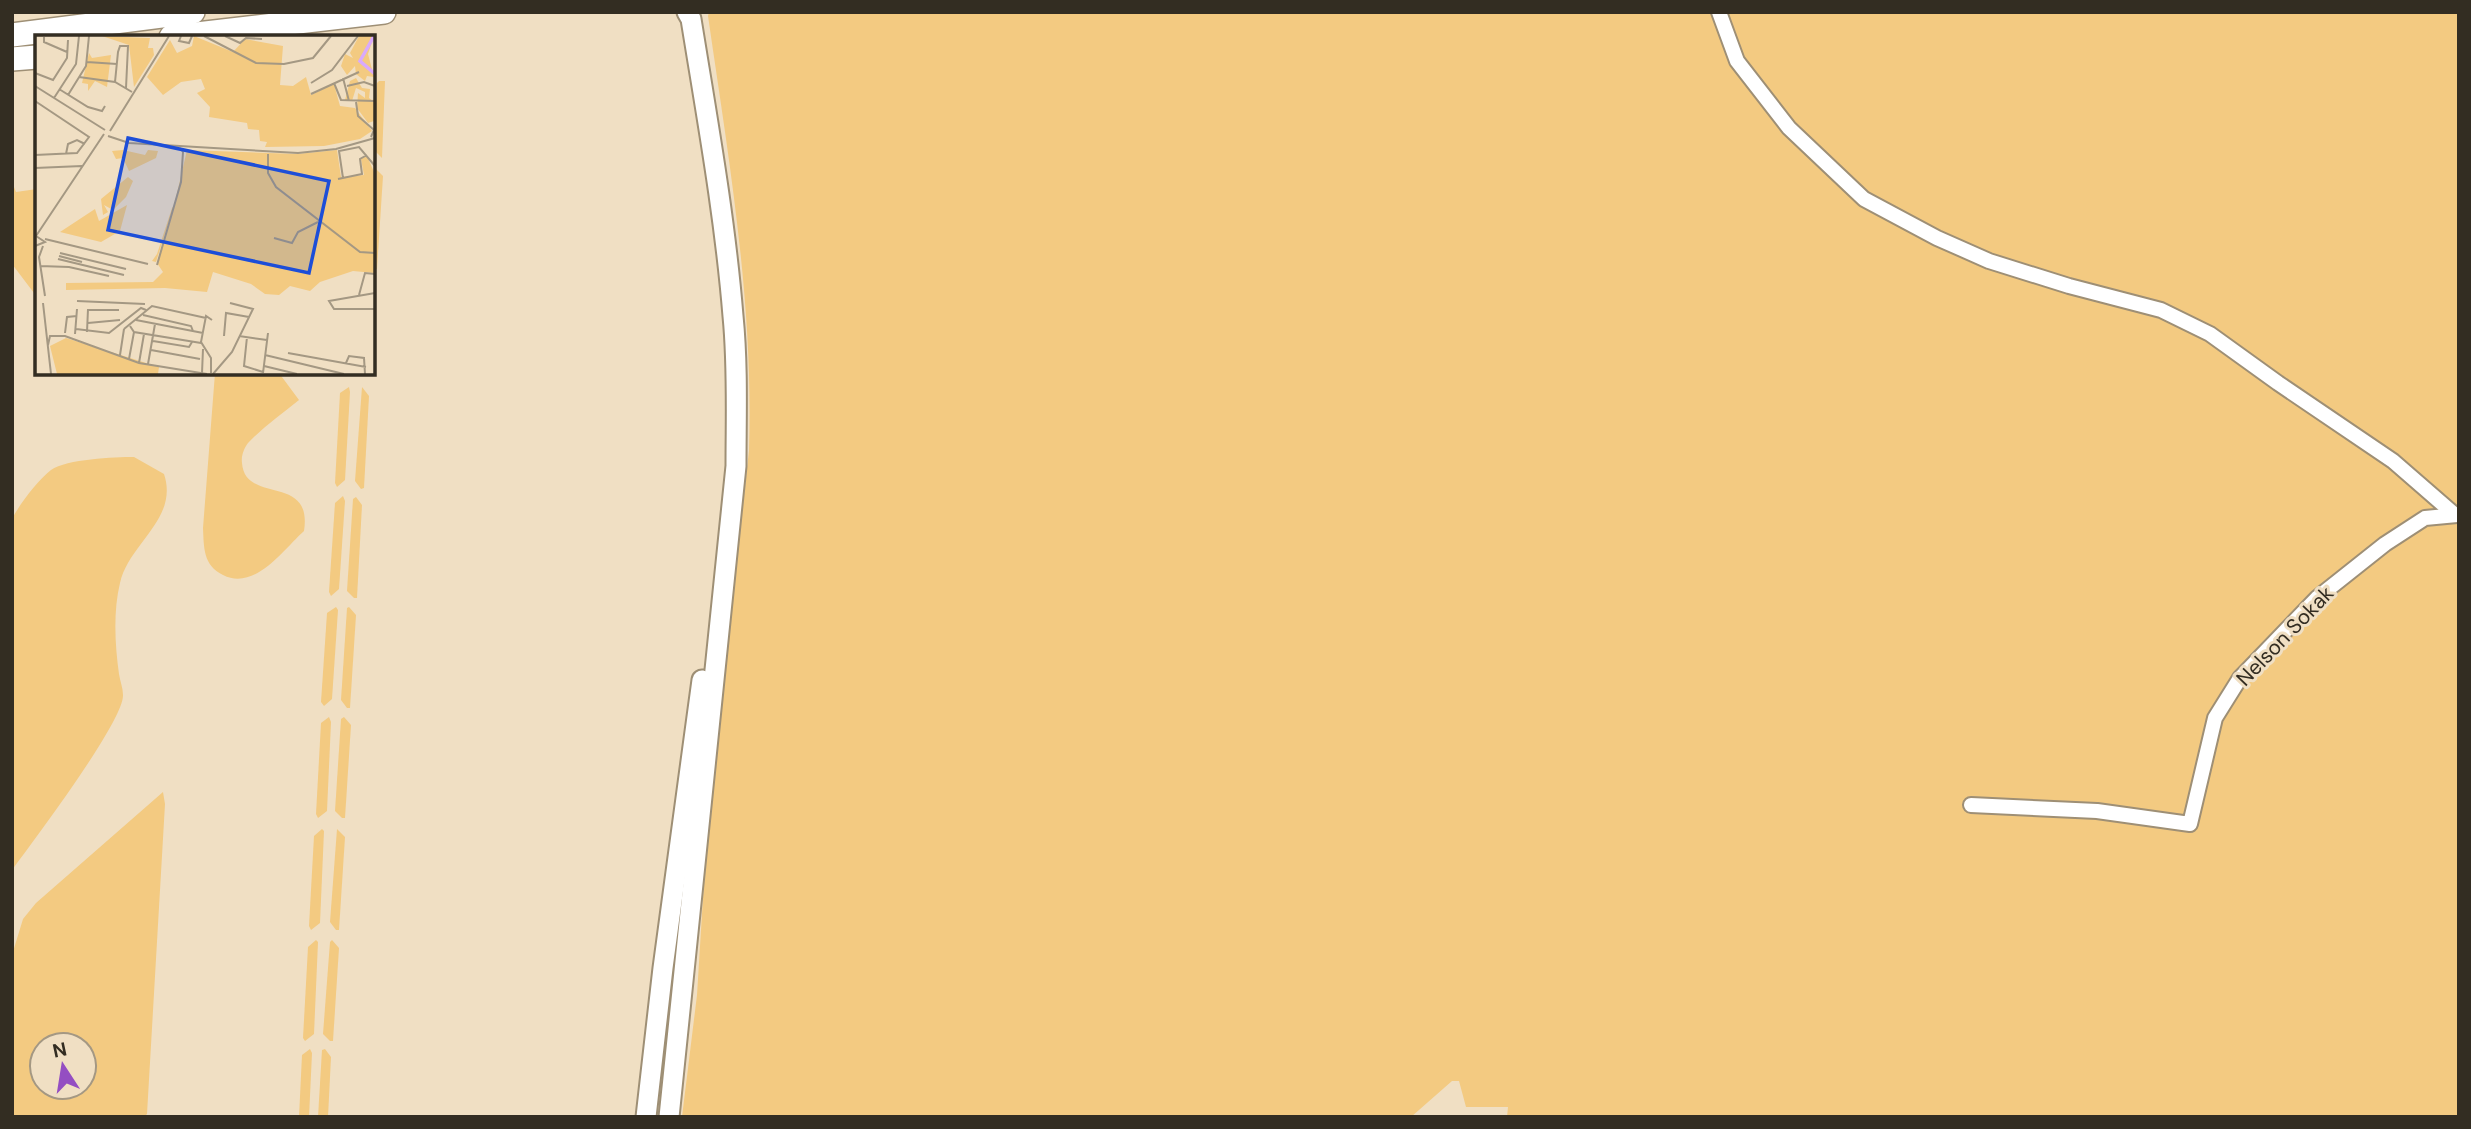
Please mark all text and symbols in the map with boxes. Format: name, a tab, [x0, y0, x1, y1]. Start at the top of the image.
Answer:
inset map	[35, 35, 374, 374]
street label: Nelson Sokak	[2230, 580, 2340, 692]
north arrow	[28, 1031, 98, 1101]
text: N	[50, 1036, 69, 1064]

